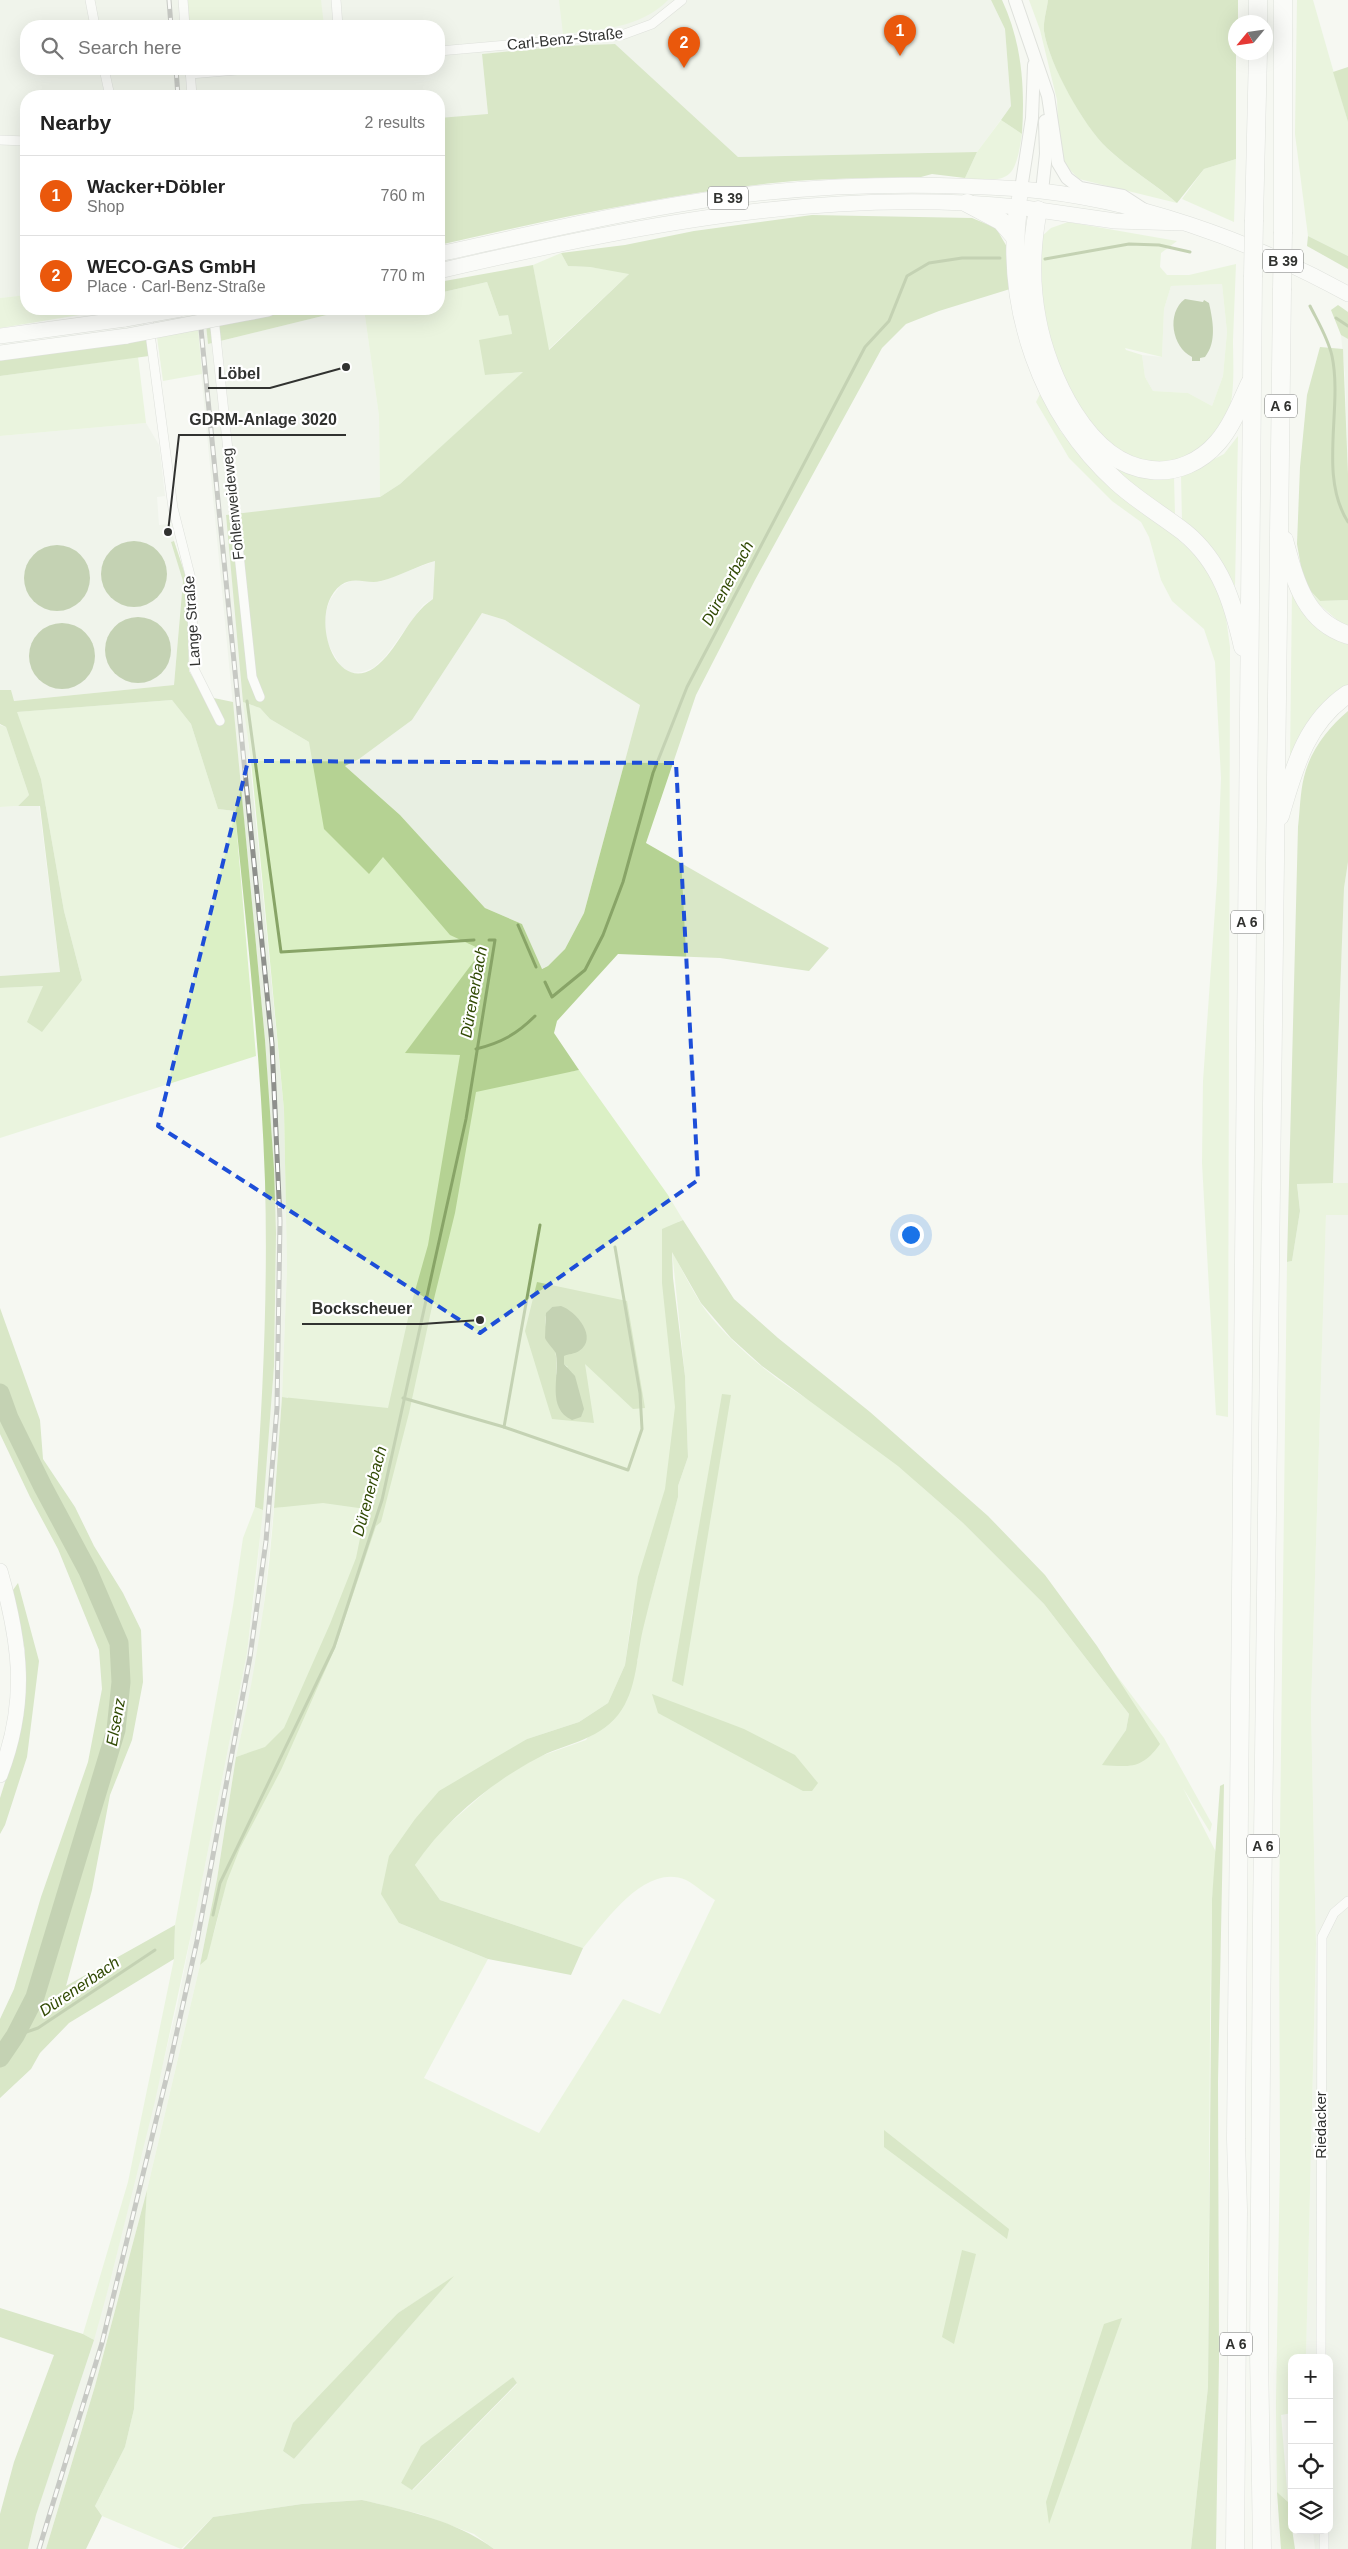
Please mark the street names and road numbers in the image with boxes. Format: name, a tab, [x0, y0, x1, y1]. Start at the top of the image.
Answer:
street label: Carl-Benz-Straße	[506, 24, 624, 53]
road number: B 39	[708, 187, 748, 210]
road number: B 39	[1263, 250, 1303, 272]
road number: A 6	[1265, 394, 1297, 418]
street label: Fohlenweideweg	[218, 447, 247, 561]
street label: Lange Straße	[180, 575, 203, 667]
road number: A 6	[1231, 910, 1263, 934]
road number: A 6	[1247, 1834, 1279, 1858]
street label: Riedacker	[1312, 2091, 1329, 2159]
road number: A 6	[1220, 2332, 1252, 2356]

